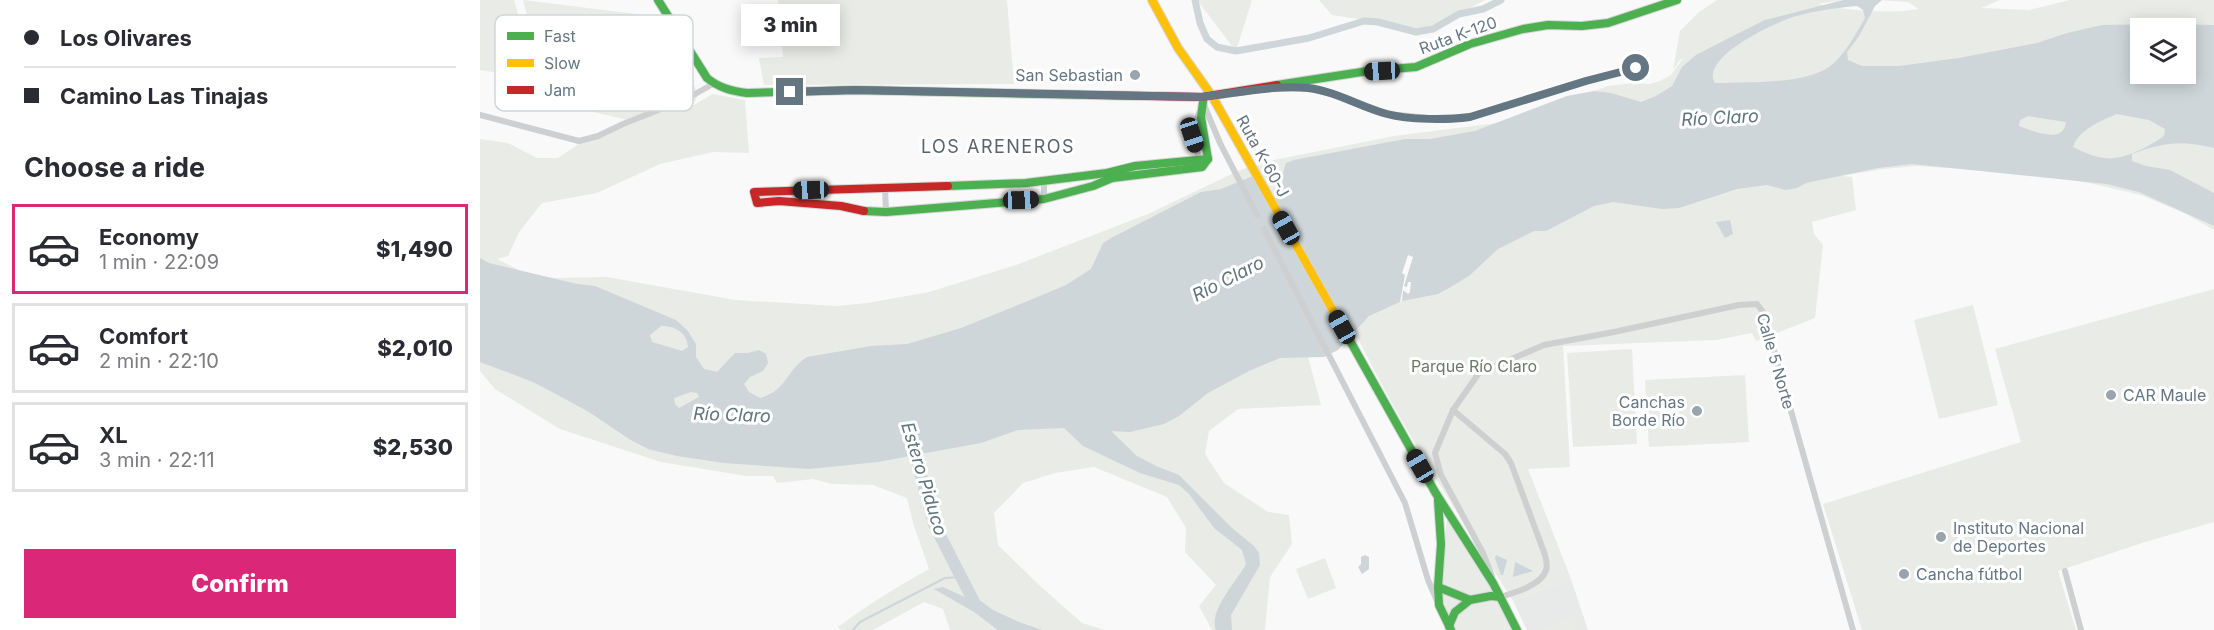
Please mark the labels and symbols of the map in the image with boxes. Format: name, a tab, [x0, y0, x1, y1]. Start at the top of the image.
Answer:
callout: 3 min	[740, 5, 840, 47]
street label: Ruta K-120	[1416, 12, 1500, 58]
legend	[495, 15, 693, 111]
text: Fast	[544, 26, 576, 46]
text: Slow	[544, 53, 581, 73]
route start	[1622, 54, 1649, 81]
car	[1364, 61, 1400, 81]
place label: San Sebastian	[1015, 65, 1123, 85]
marker: San Sebastian	[1128, 68, 1142, 82]
route end	[776, 78, 803, 105]
text: Jam	[544, 80, 576, 100]
water label: Río Claro	[1681, 105, 1759, 130]
street label: Ruta K-60-J	[1232, 111, 1294, 201]
car	[1178, 115, 1206, 155]
district label: LOS ARENEROS	[921, 136, 1075, 157]
car	[793, 180, 829, 200]
car	[1003, 190, 1039, 210]
car	[1269, 208, 1303, 248]
water label: Río Claro	[1188, 252, 1267, 306]
car	[1325, 307, 1359, 347]
street label: Calle 5 Norte	[1753, 311, 1799, 411]
park label: Parque Río Claro	[1411, 356, 1537, 376]
place label: CAR Maule	[2123, 385, 2206, 405]
marker: CAR Maule	[2104, 388, 2118, 402]
place label: Canchas Borde Río	[1612, 392, 1685, 430]
water label: Río Claro	[693, 403, 771, 426]
marker: Canchas Borde Río	[1690, 404, 1704, 418]
water label: Estero Piduco	[897, 420, 952, 538]
car	[1403, 446, 1437, 486]
place label: Instituto Nacional de Deportes	[1953, 518, 2084, 556]
marker: Instituto Nacional de Deportes	[1934, 530, 1948, 544]
place label: Cancha fútbol	[1916, 564, 2022, 584]
marker: Cancha fútbol	[1897, 567, 1911, 581]

